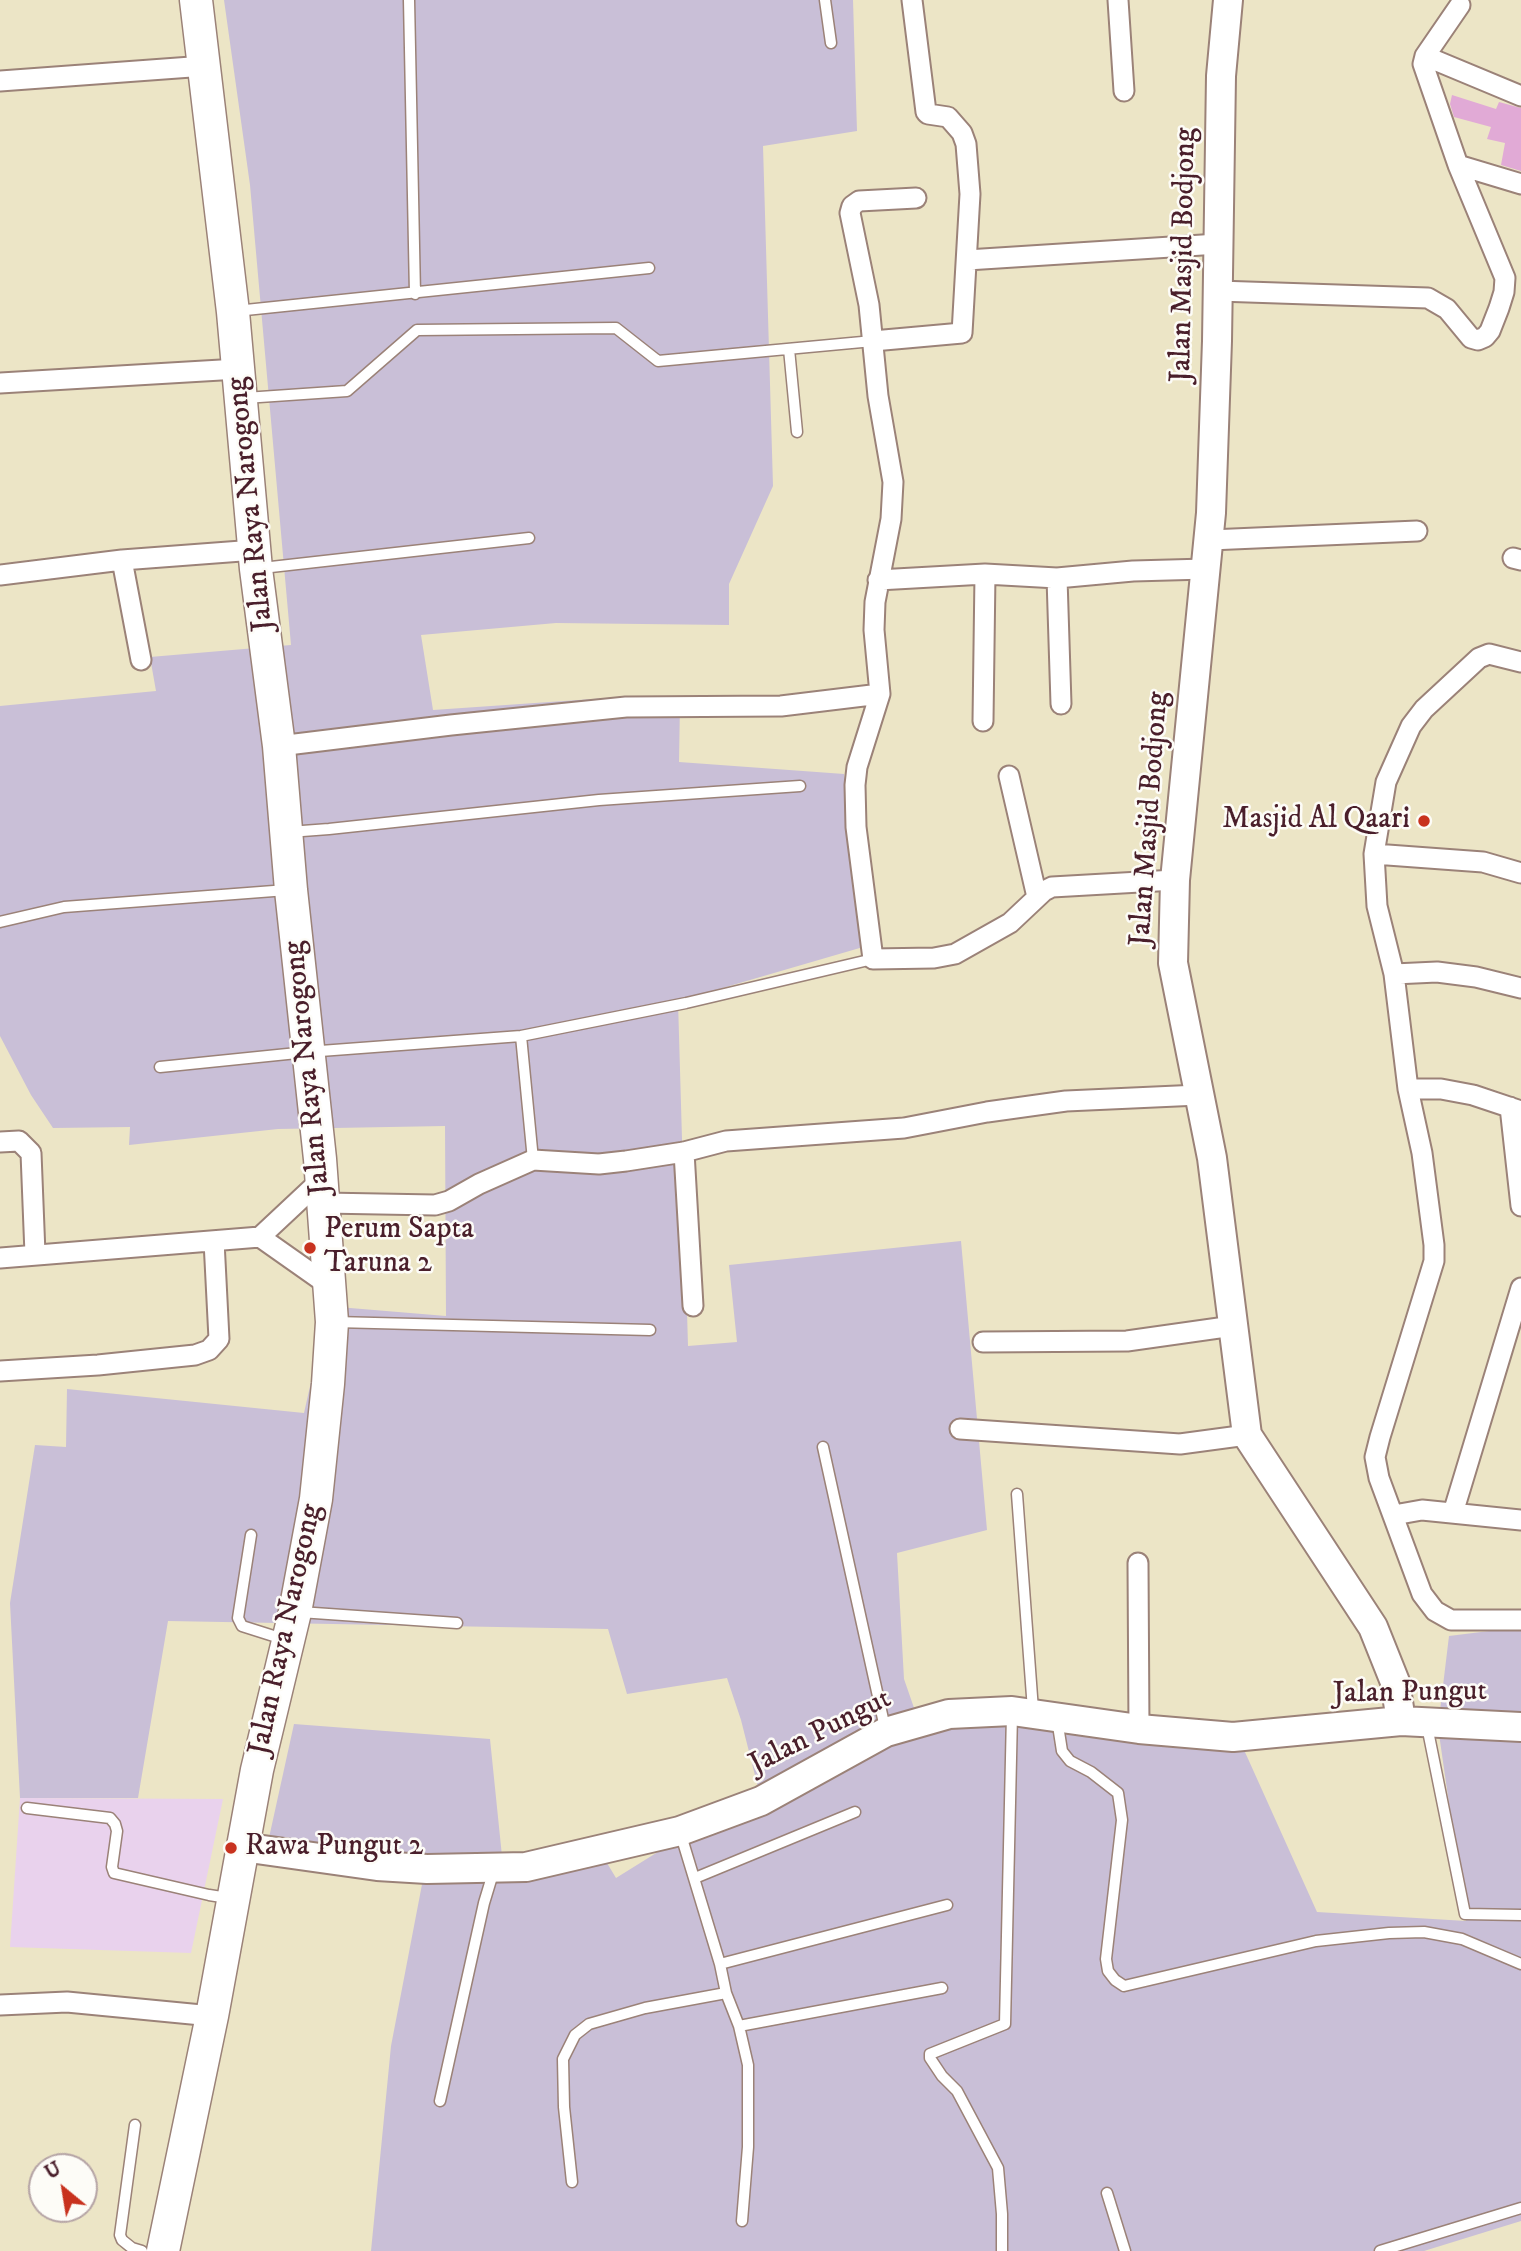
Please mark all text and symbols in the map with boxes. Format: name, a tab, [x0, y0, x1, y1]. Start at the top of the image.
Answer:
street label: Jalan Masjid Bodjong	[1165, 127, 1205, 383]
street label: Jalan Raya Narogong	[221, 375, 283, 633]
street label: Jalan Masjid Bodjong	[1124, 691, 1178, 947]
place label: Masjid Al Qaari	[1222, 803, 1410, 839]
marker: Masjid Al Qaari	[1416, 813, 1432, 829]
street label: Jalan Raya Narogong	[278, 939, 340, 1197]
place label: Perum Sapta Taruna 2	[324, 1213, 474, 1284]
marker: Perum Sapta Taruna 2	[302, 1240, 318, 1256]
street label: Jalan Raya Narogong	[243, 1501, 331, 1759]
street label: Jalan Pungut	[1333, 1675, 1487, 1713]
street label: Jalan Pungut	[744, 1682, 898, 1784]
place label: Rawa Pungut 2	[245, 1830, 423, 1866]
marker: Rawa Pungut 2	[223, 1840, 239, 1856]
north arrow	[28, 2153, 98, 2223]
text: U	[41, 2157, 65, 2185]

